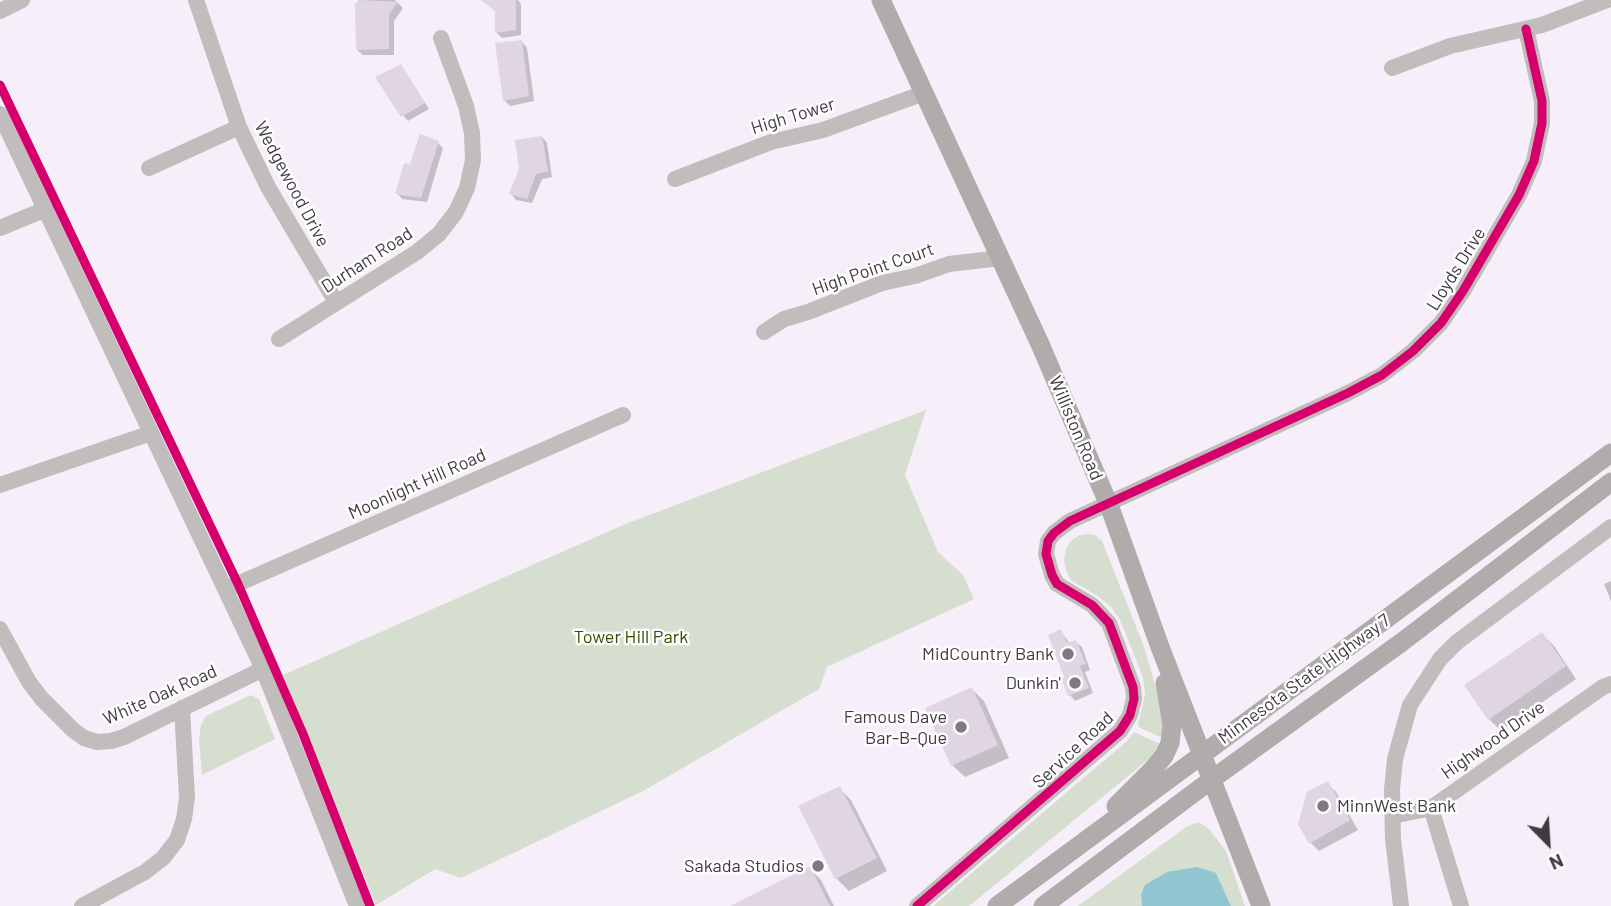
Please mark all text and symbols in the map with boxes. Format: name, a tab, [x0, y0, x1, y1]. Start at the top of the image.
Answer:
street label: High Tower	[748, 93, 838, 139]
street label: Wedgewood Drive	[250, 117, 334, 251]
street label: Durham Road	[317, 223, 417, 297]
street label: Lloyds Drive	[1422, 223, 1490, 315]
street label: High Point Court	[809, 238, 937, 300]
street label: Williston Road	[1044, 373, 1108, 483]
street label: Moonlight Hill Road	[345, 444, 489, 524]
street label: Minnesota State Highway 7	[1214, 609, 1394, 749]
park label: Tower Hill Park	[574, 626, 688, 648]
place label: MidCountry Bank	[922, 643, 1054, 665]
marker: MidCountry Bank	[1060, 646, 1076, 662]
street label: White Oak Road	[100, 660, 220, 730]
place label: Dunkin'	[1006, 672, 1061, 694]
marker: Dunkin'	[1067, 675, 1083, 691]
street label: Highwood Drive	[1437, 696, 1549, 784]
place label: Famous Dave Bar-B-Que	[844, 706, 947, 748]
street label: Service Road	[1028, 707, 1118, 793]
marker: Famous Dave Bar-B-Que	[953, 719, 969, 735]
place label: MinnWest Bank	[1337, 795, 1456, 817]
marker: MinnWest Bank	[1315, 798, 1331, 814]
north arrow	[1513, 808, 1583, 878]
text: N	[1546, 850, 1567, 876]
place label: Sakada Studios	[684, 855, 804, 877]
marker: Sakada Studios	[810, 858, 826, 874]

